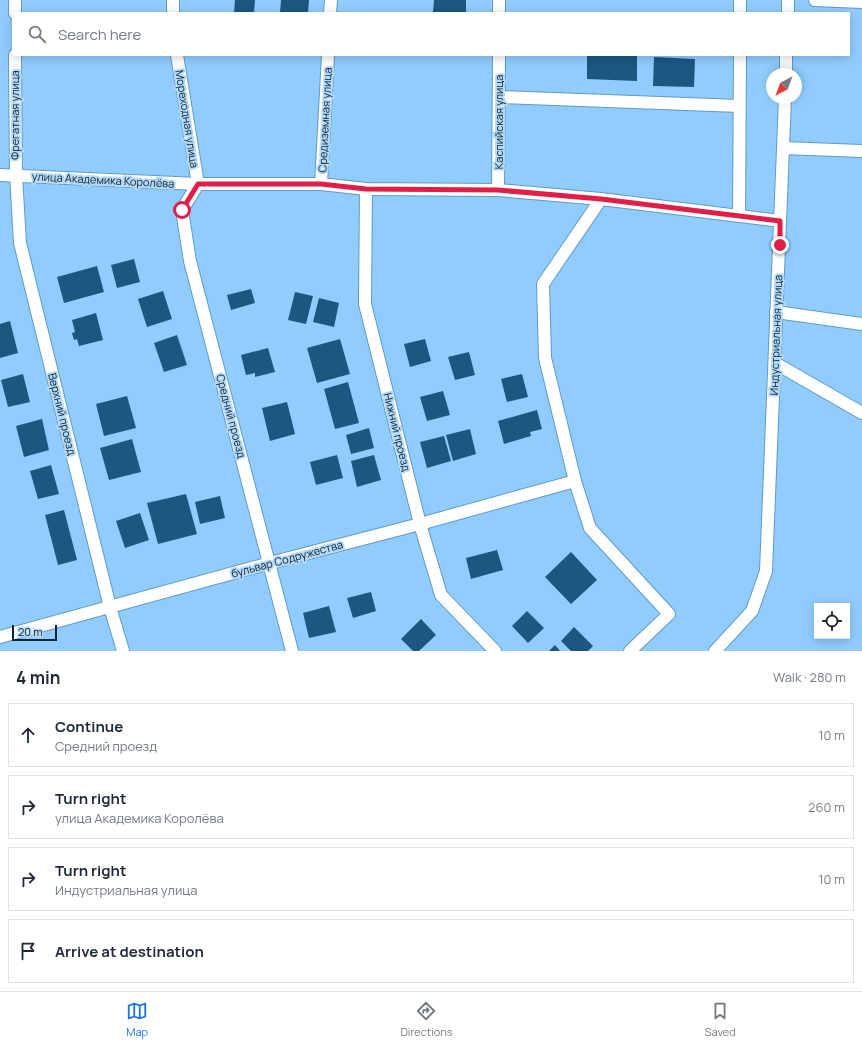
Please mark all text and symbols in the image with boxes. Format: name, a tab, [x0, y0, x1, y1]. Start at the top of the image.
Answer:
search box	[12, 12, 850, 56]
icon: search	[26, 23, 48, 45]
text: Search here	[58, 24, 141, 45]
street label: Средиземная улица	[314, 67, 335, 173]
north arrow	[766, 68, 802, 104]
street label: Мореходная улица	[172, 69, 203, 169]
street label: Фрегатная улица	[7, 70, 22, 160]
street label: Каспийская улица	[491, 75, 506, 169]
street label: улица Академика Королёва	[31, 168, 175, 191]
route start	[173, 201, 191, 219]
route end	[771, 236, 789, 254]
street label: Индустриальная улица	[766, 274, 785, 396]
street label: Верхний проезд	[45, 371, 80, 457]
street label: Средний проезд	[213, 372, 250, 460]
street label: Нижний проезд	[380, 391, 415, 473]
street label: бульвар Содружества	[229, 536, 344, 581]
map controls	[814, 603, 850, 639]
button: locate	[814, 603, 850, 639]
scale bar	[12, 623, 57, 642]
text: 20 m	[18, 624, 43, 639]
text: 4 min	[16, 666, 60, 689]
text: Walk · 280 m	[773, 668, 846, 686]
text: Continue	[55, 716, 123, 737]
icon: ahead	[17, 724, 39, 746]
text: 10 m	[818, 726, 845, 744]
text: Средний проезд	[55, 737, 157, 755]
text: Turn right	[55, 788, 126, 809]
icon: right	[17, 796, 39, 818]
text: 260 m	[808, 798, 845, 816]
text: улица Академика Королёва	[55, 809, 224, 827]
text: Turn right	[55, 860, 126, 881]
icon: right	[17, 868, 39, 890]
text: 10 m	[818, 870, 845, 888]
text: Индустриальная улица	[55, 881, 198, 899]
icon: arrive	[17, 940, 39, 962]
text: Arrive at destination	[55, 941, 204, 962]
tab: Map	[126, 1000, 148, 1039]
tab: Directions	[400, 1000, 453, 1039]
tab: Saved	[705, 1000, 736, 1039]

